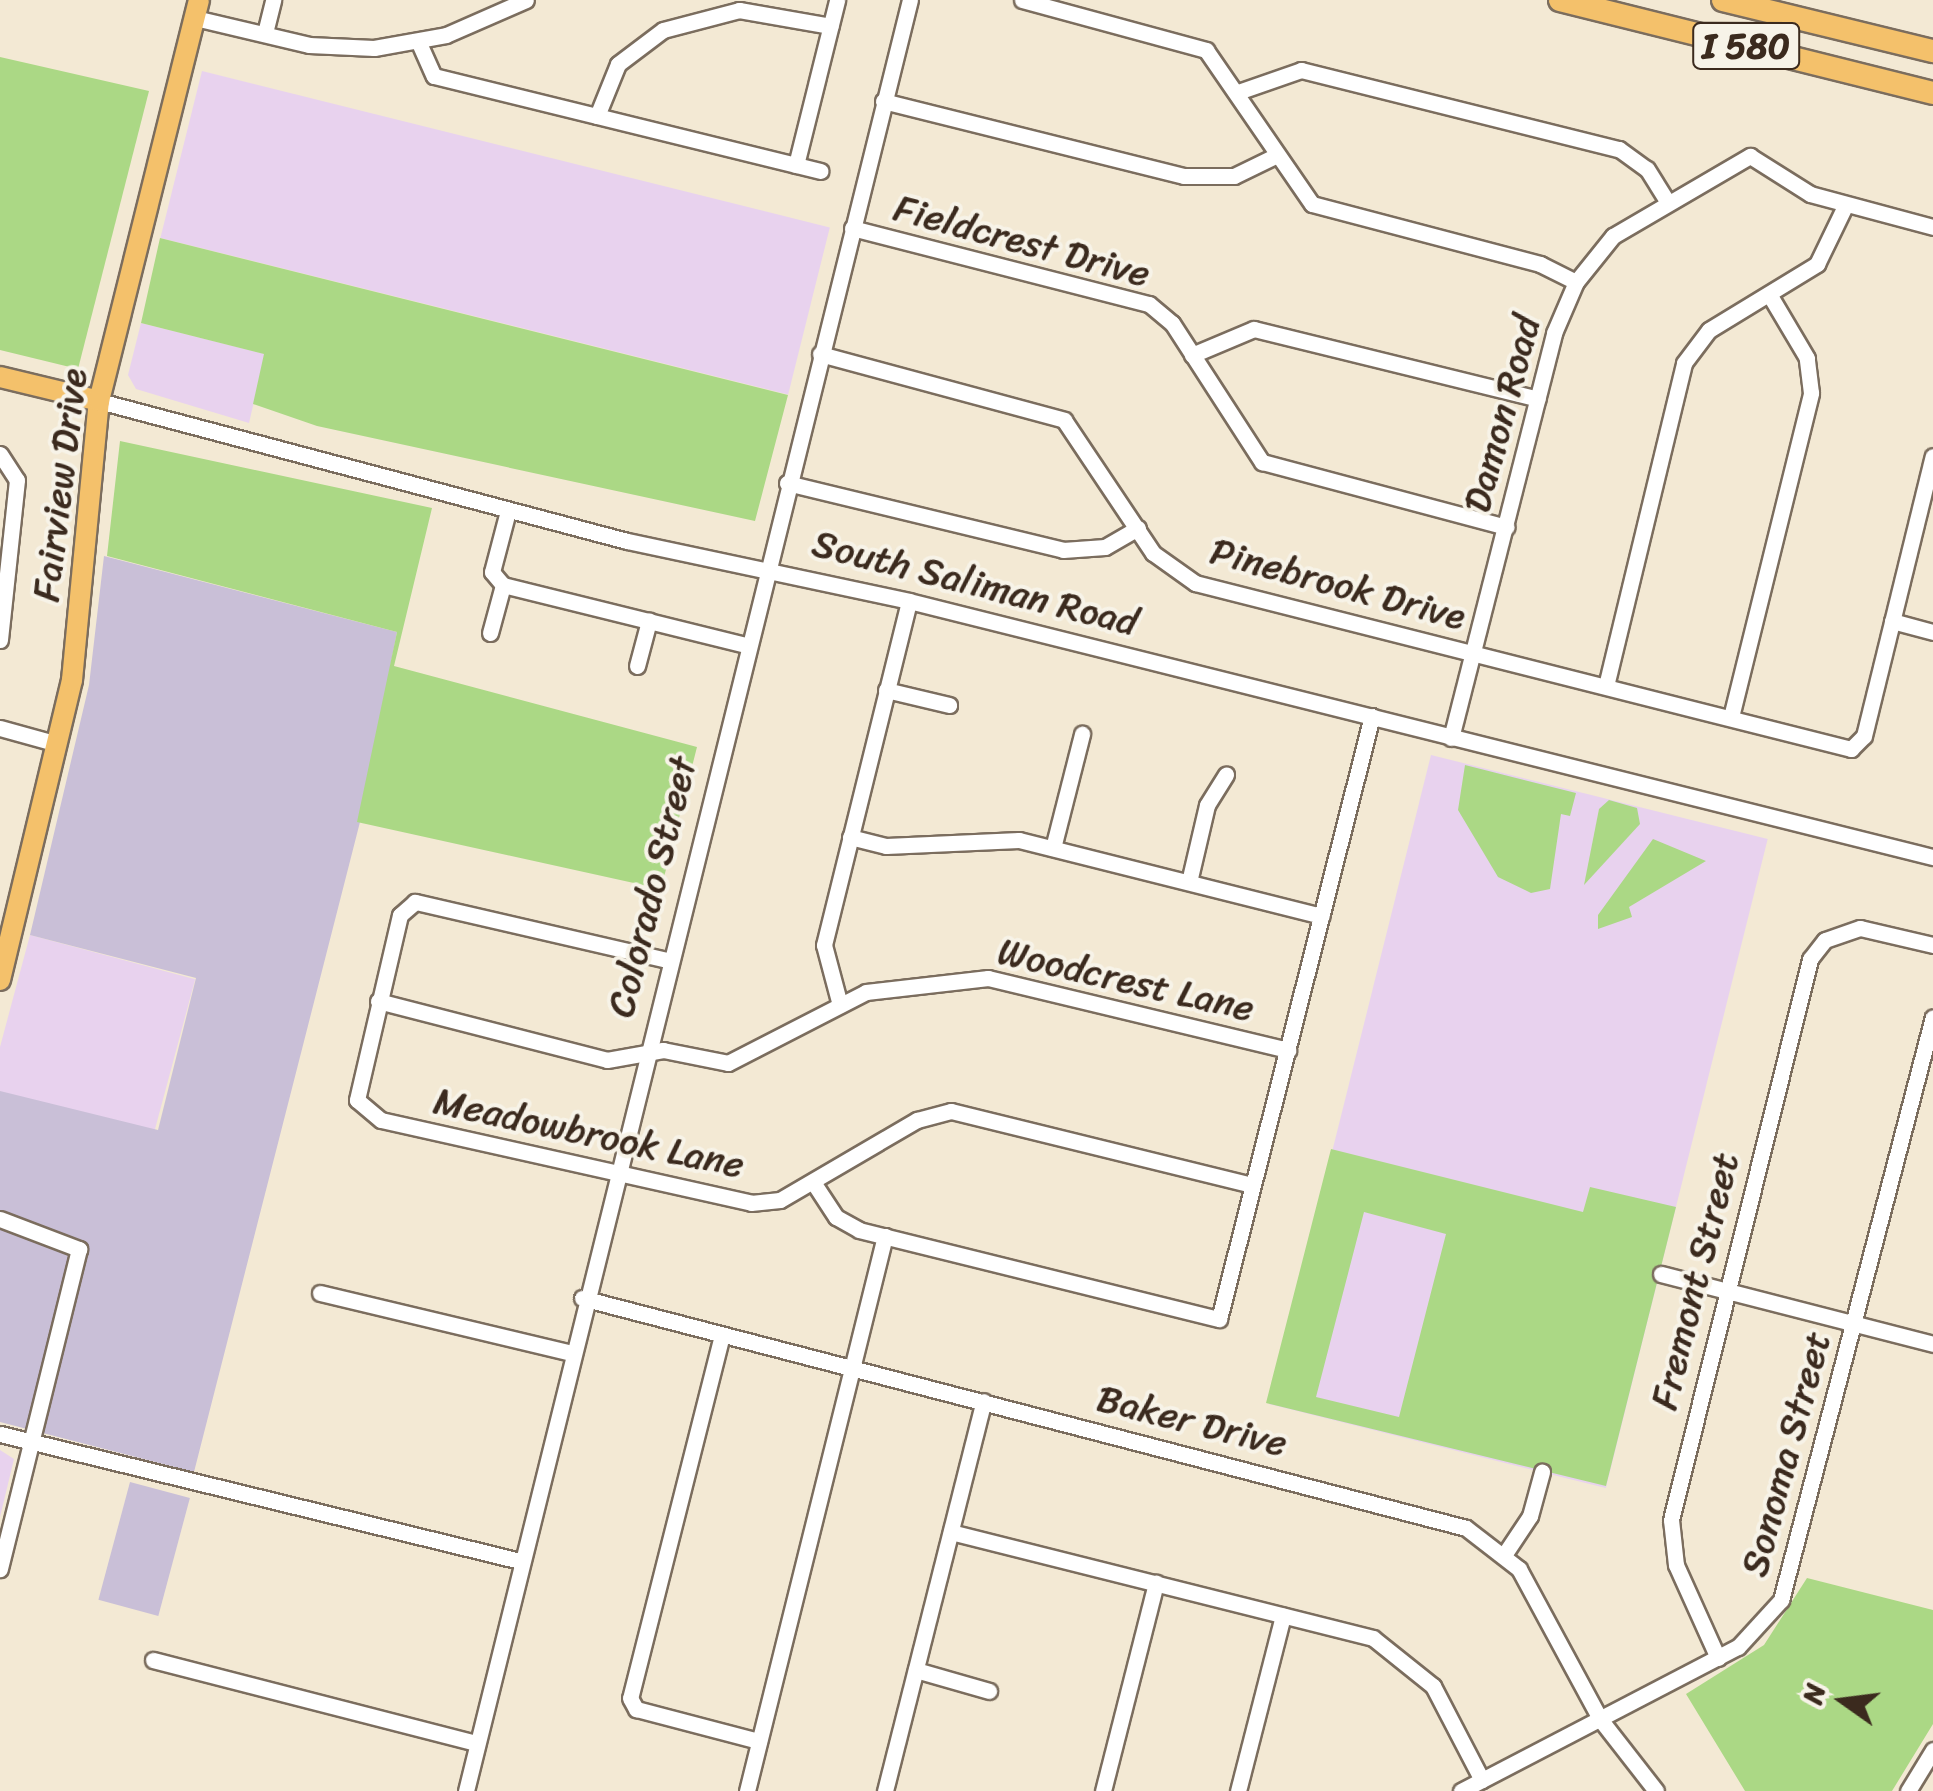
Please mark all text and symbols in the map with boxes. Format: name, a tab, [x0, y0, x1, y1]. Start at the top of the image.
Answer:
road number: I 580	[1691, 16, 1801, 76]
street label: Fieldcrest Drive	[889, 185, 1155, 297]
street label: Damon Road	[1454, 310, 1550, 518]
street label: Fairview Drive	[23, 365, 97, 605]
street label: South Saliman Road	[807, 520, 1143, 646]
street label: Pinebrook Drive	[1205, 528, 1471, 640]
street label: Colorado Street	[598, 752, 706, 1022]
street label: Woodcrest Lane	[994, 928, 1258, 1032]
street label: Meadowbrook Lane	[430, 1078, 748, 1188]
street label: Fremont Street	[1641, 1148, 1749, 1414]
street label: Sonoma Street	[1731, 1327, 1841, 1581]
street label: Baker Drive	[1092, 1375, 1292, 1467]
north arrow	[1793, 1651, 1893, 1751]
text: N	[1787, 1678, 1840, 1709]

